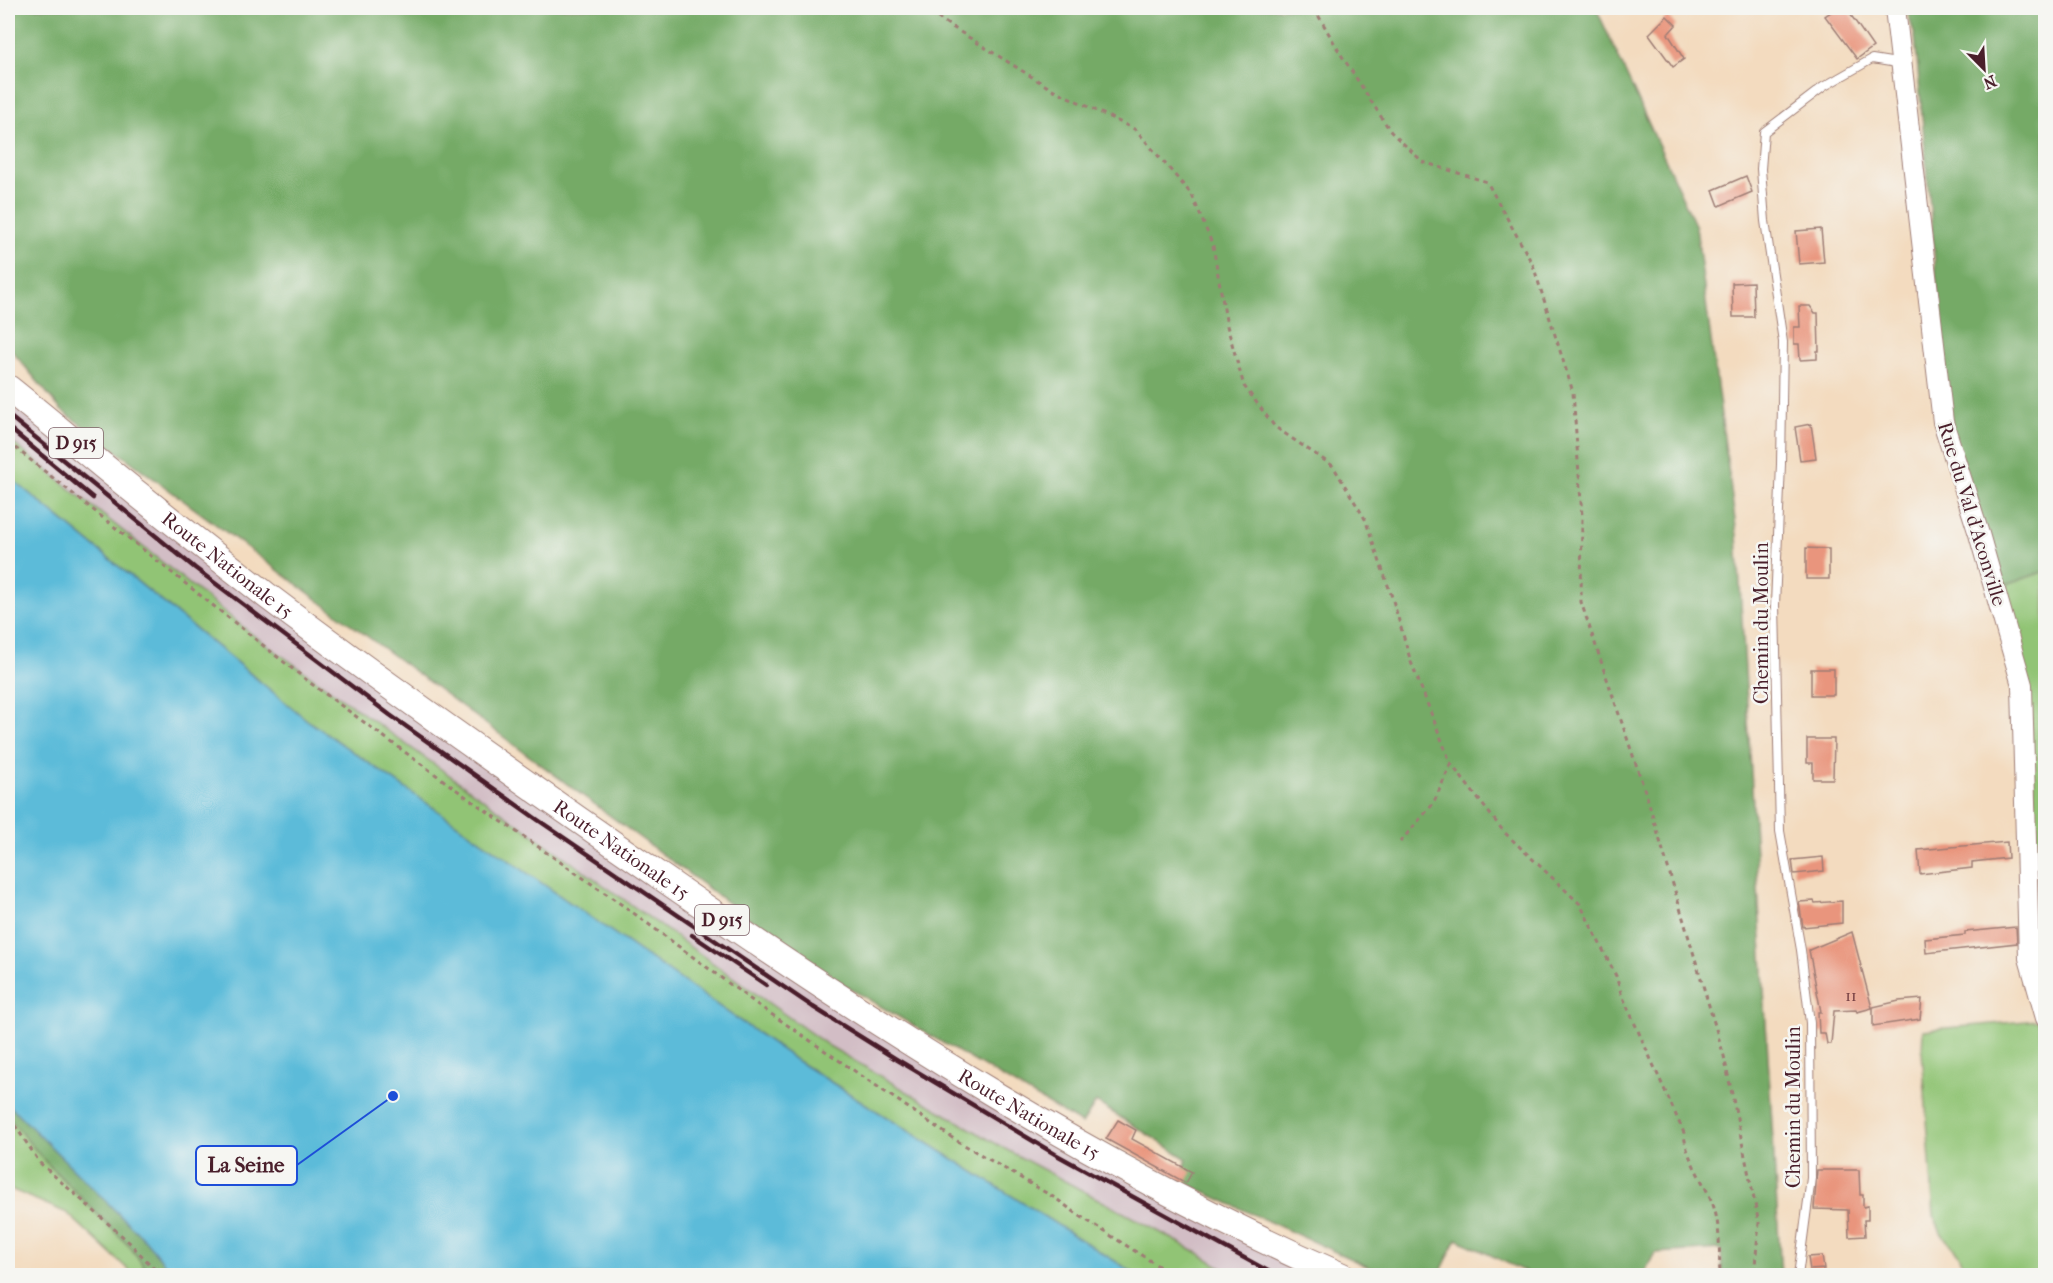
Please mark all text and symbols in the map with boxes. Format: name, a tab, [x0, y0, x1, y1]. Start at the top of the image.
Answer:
north arrow	[1954, 39, 2014, 99]
text: N	[1980, 71, 1999, 94]
street label: Rue du Val d'Aconville	[1933, 419, 2011, 609]
road number: D 915	[49, 428, 103, 458]
street label: Route Nationale 15	[158, 507, 298, 623]
street label: Chemin du Moulin	[1750, 542, 1773, 704]
street label: Route Nationale 15	[549, 795, 694, 904]
road number: D 915	[695, 905, 749, 935]
house number: 11	[1845, 986, 1857, 1005]
street label: Chemin du Moulin	[1782, 1026, 1805, 1188]
street label: Route Nationale 15	[954, 1064, 1104, 1164]
callout: La Seine	[196, 1146, 297, 1185]
text: La Seine	[208, 1153, 285, 1177]

